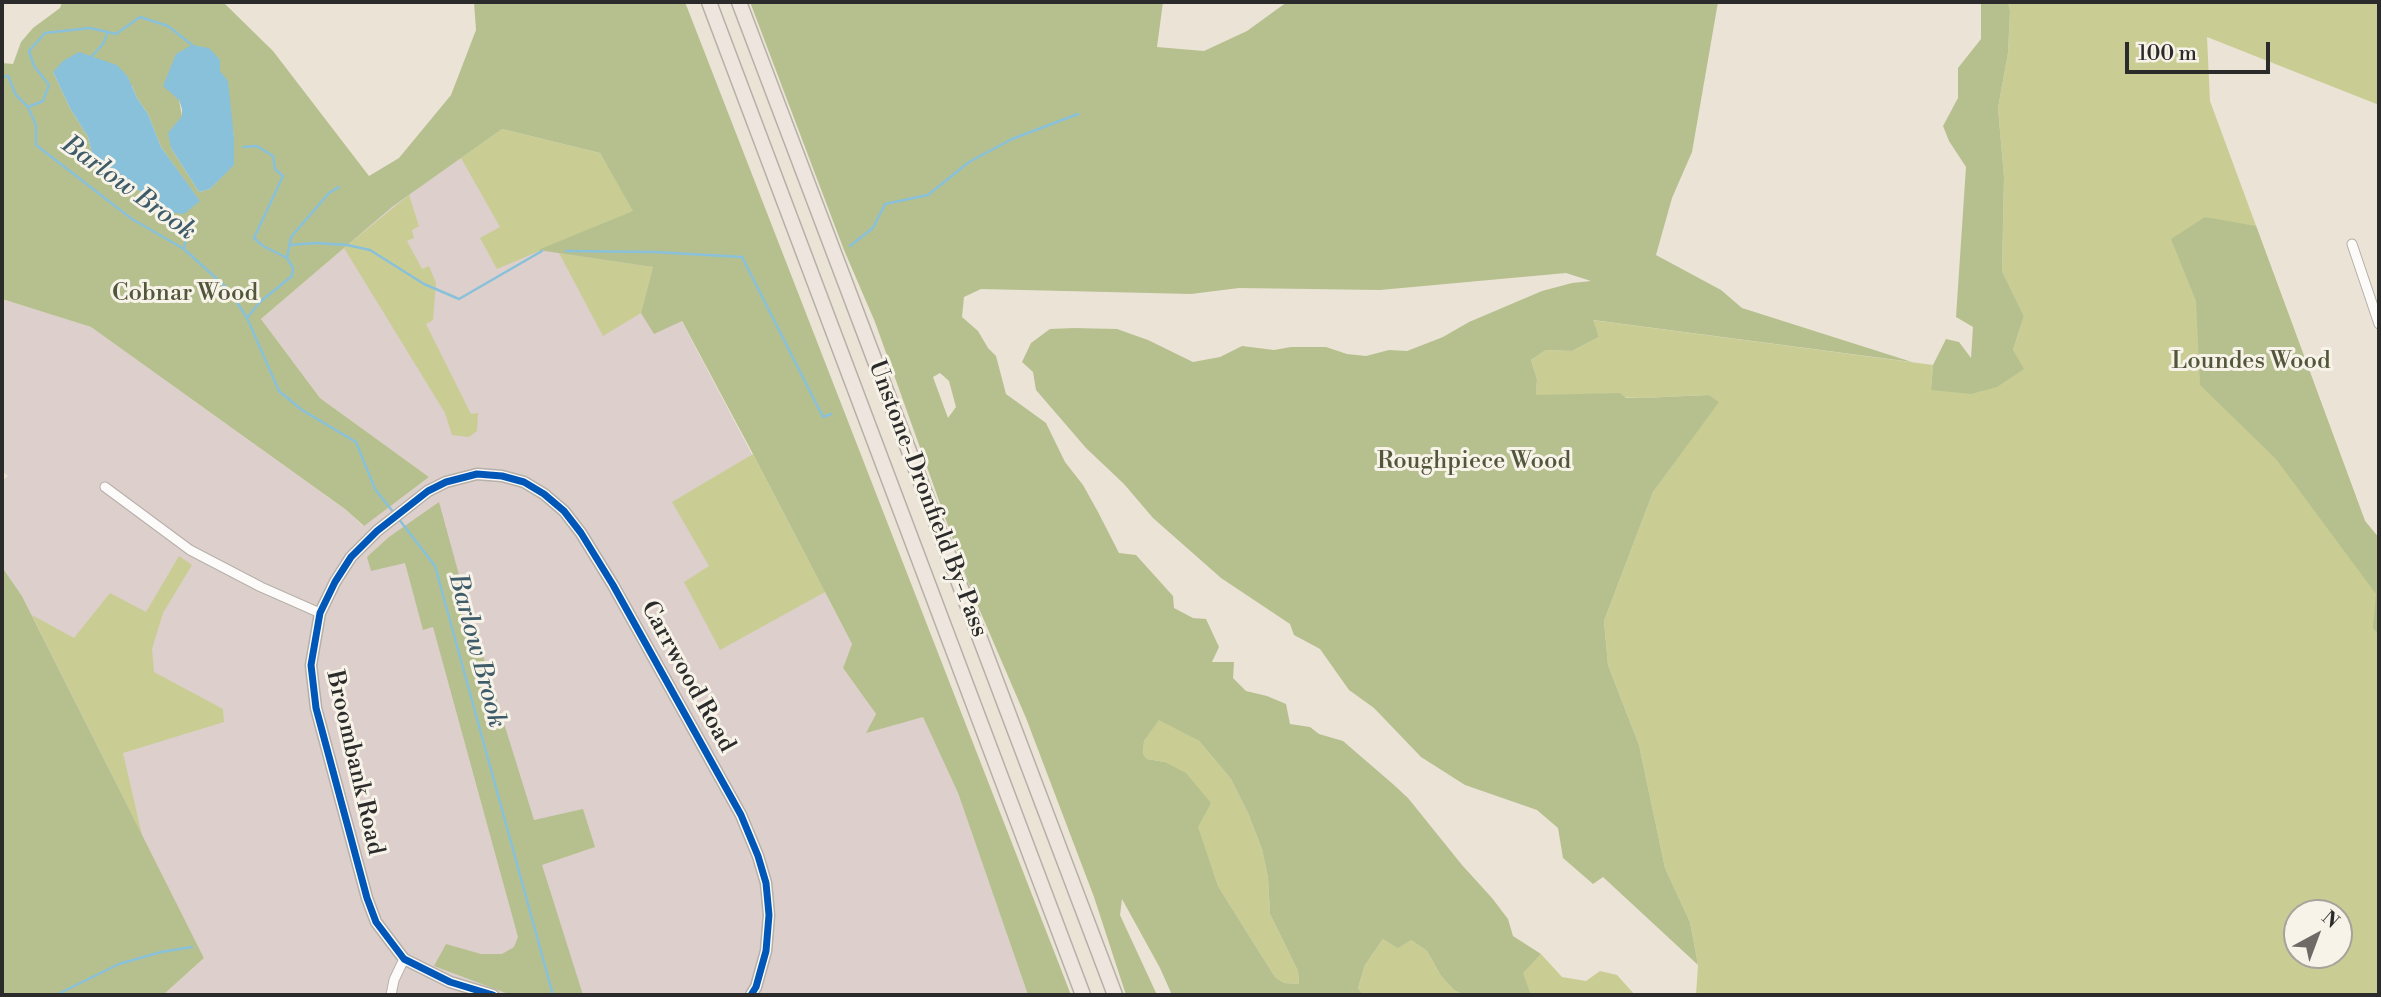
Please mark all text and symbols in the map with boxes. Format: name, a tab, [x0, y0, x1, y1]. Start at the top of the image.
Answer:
scale bar	[2129, 28, 2274, 72]
text: 100 m	[2138, 41, 2197, 67]
water label: Barlow Brook	[55, 130, 201, 248]
park label: Cobnar Wood	[112, 280, 258, 308]
park label: Loundes Wood	[2171, 348, 2331, 376]
street label: Unstone-Dronfield By-Pass	[861, 357, 993, 641]
park label: Roughpiece Wood	[1377, 448, 1571, 476]
water label: Barlow Brook	[440, 570, 512, 732]
street label: Carrwood Road	[634, 596, 740, 758]
street label: Broombank Road	[319, 668, 389, 858]
north arrow	[2283, 899, 2353, 969]
text: N	[2317, 906, 2344, 934]

